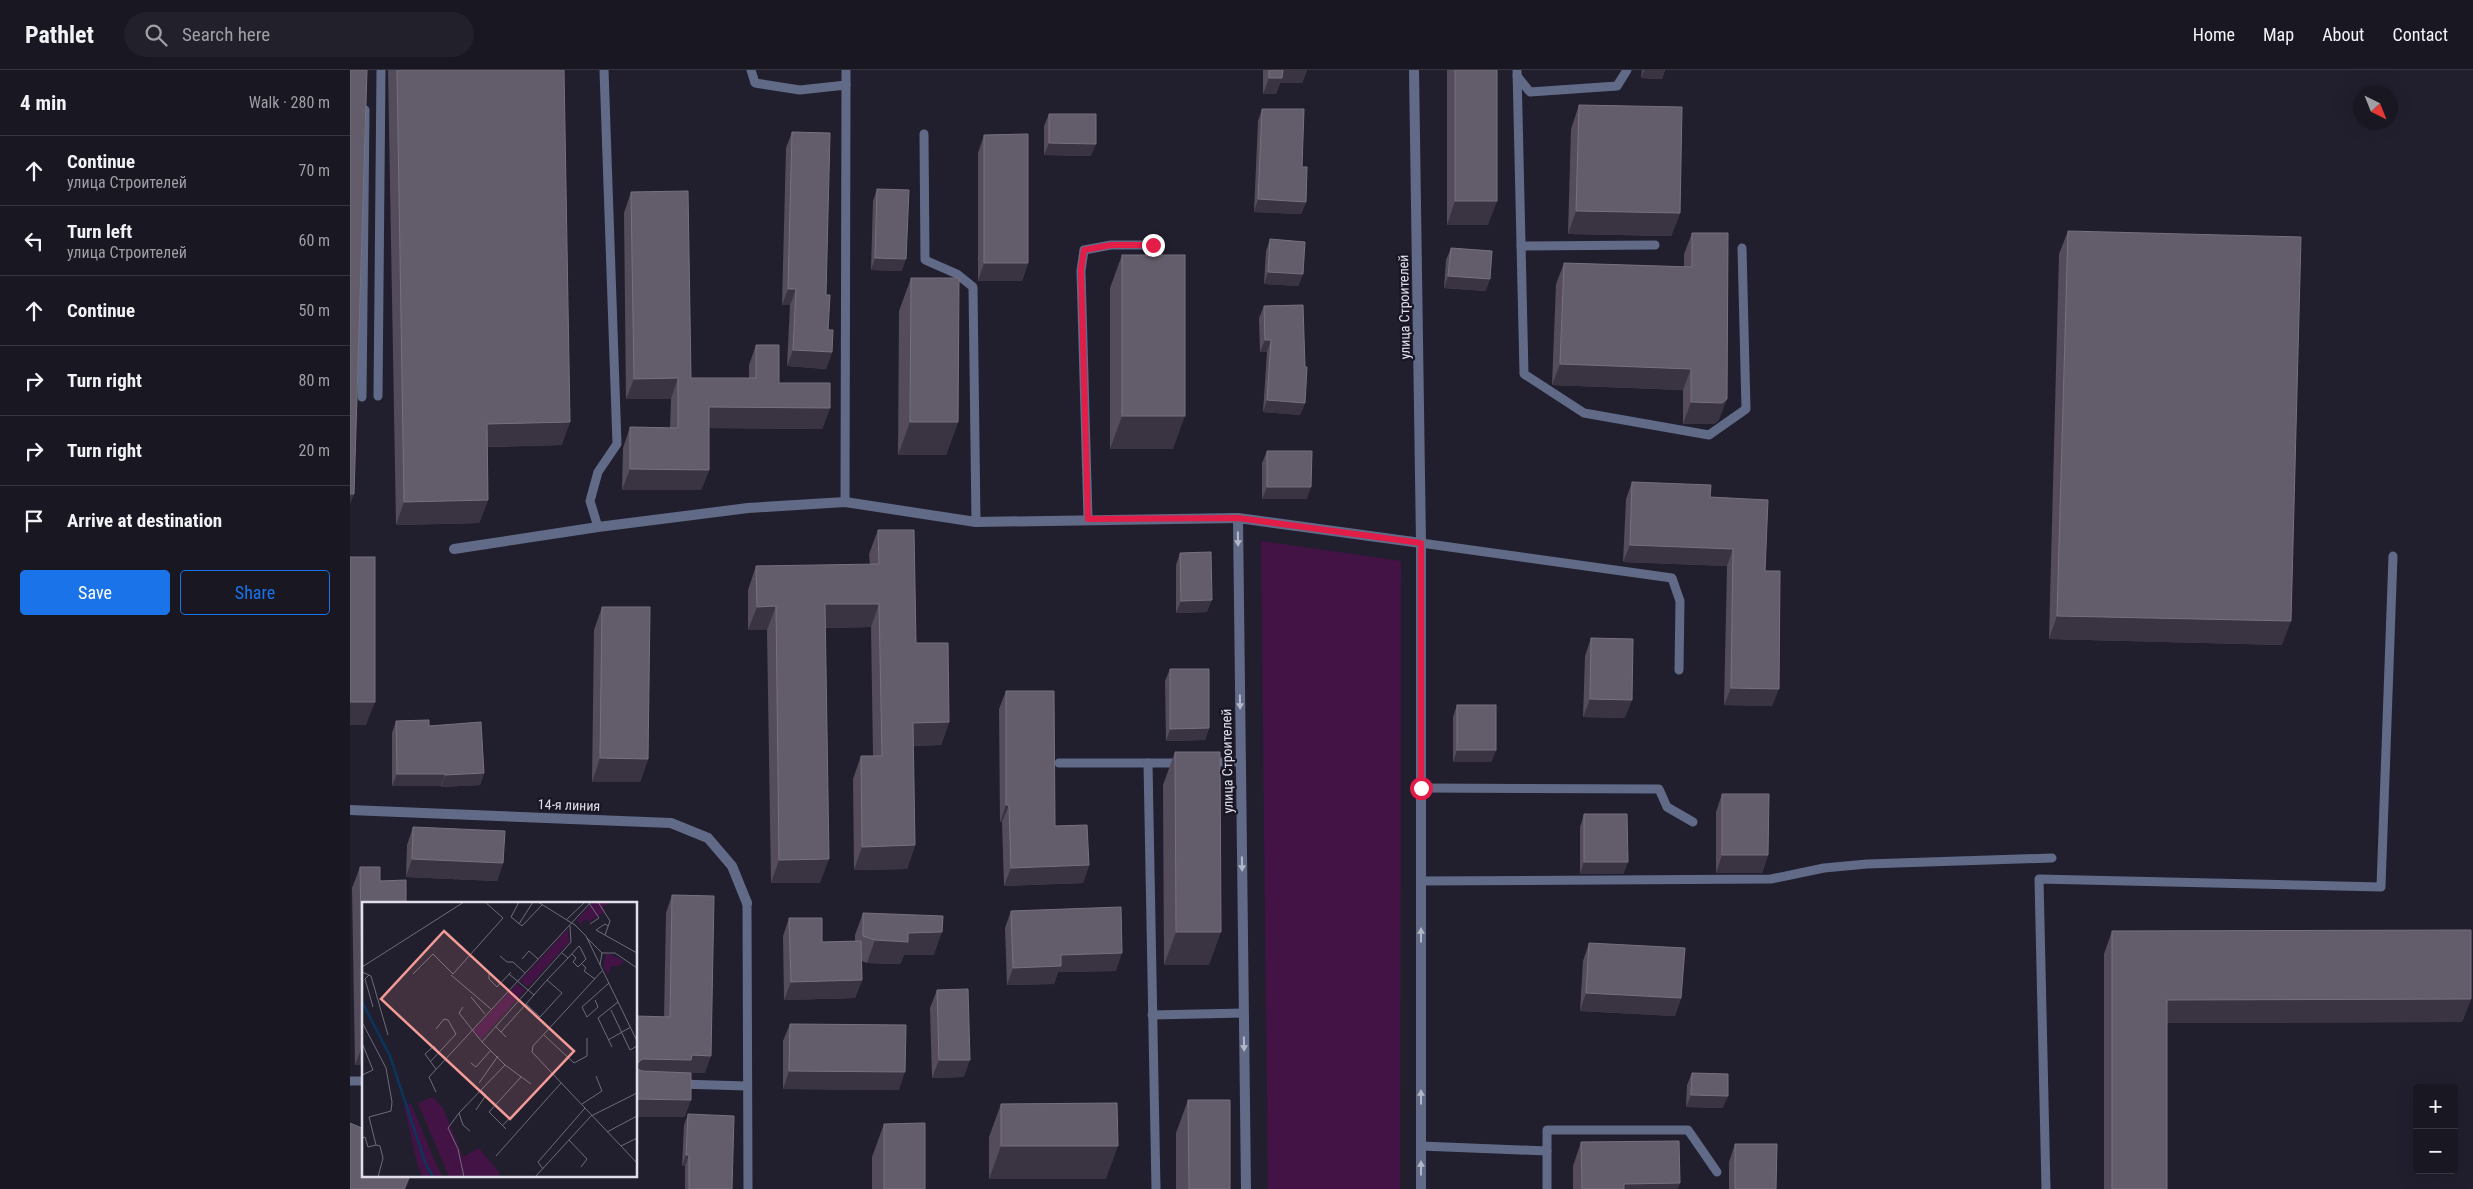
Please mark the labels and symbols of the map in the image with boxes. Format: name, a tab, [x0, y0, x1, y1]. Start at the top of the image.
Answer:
north arrow	[2353, 85, 2398, 130]
route end	[1142, 234, 1165, 257]
street label: улица Строителей	[1395, 254, 1413, 360]
one-way arrow	[1234, 531, 1242, 547]
one-way arrow	[1236, 694, 1244, 710]
street label: улица Строителей	[1218, 708, 1236, 814]
route start	[1410, 777, 1433, 800]
street label: 14-я линия	[537, 796, 601, 814]
one-way arrow	[1238, 856, 1246, 872]
inset map	[362, 902, 638, 1176]
one-way arrow	[1417, 927, 1425, 943]
one-way arrow	[1240, 1036, 1248, 1052]
one-way arrow	[1417, 1089, 1425, 1105]
one-way arrow	[1417, 1159, 1425, 1175]

